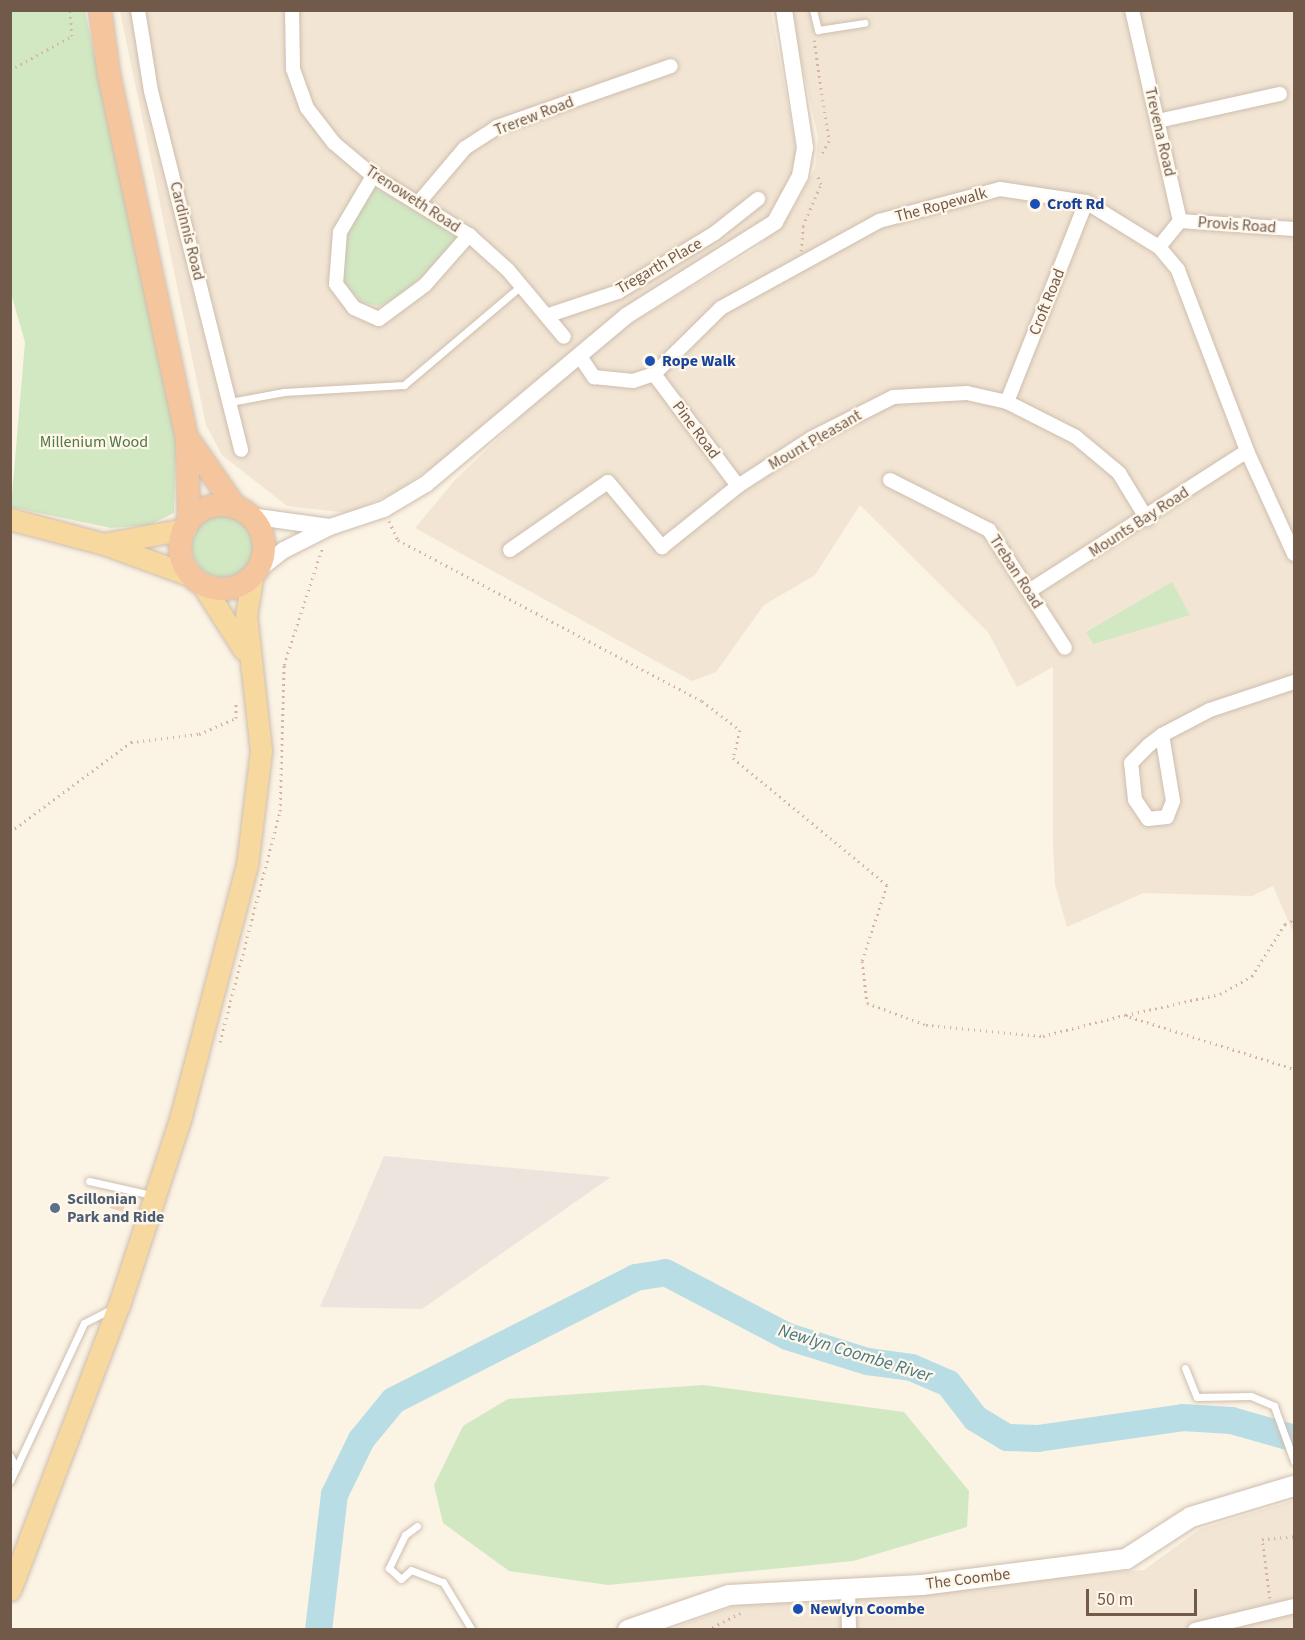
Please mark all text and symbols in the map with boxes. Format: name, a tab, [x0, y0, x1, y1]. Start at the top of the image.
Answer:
street label: Trevena Road	[1140, 86, 1180, 178]
street label: Trerew Road	[492, 92, 576, 140]
street label: Trenoweth Road	[362, 161, 464, 237]
street label: Cardinnis Road	[165, 180, 209, 282]
street label: The Ropewalk	[893, 184, 989, 226]
place label: Croft Rd	[1047, 194, 1104, 214]
marker: Croft Rd	[1028, 197, 1042, 211]
street label: Provis Road	[1197, 213, 1277, 237]
street label: Tregarth Place	[613, 234, 705, 298]
street label: Croft Road	[1025, 266, 1069, 338]
place label: Rope Walk	[662, 351, 736, 371]
marker: Rope Walk	[643, 354, 657, 368]
street label: Pine Road	[668, 397, 724, 463]
street label: Mount Pleasant	[765, 406, 865, 474]
park label: Millenium Wood	[40, 432, 148, 452]
street label: Mounts Bay Road	[1085, 483, 1193, 561]
street label: Treban Road	[985, 531, 1047, 613]
place label: Scillonian Park and Ride	[67, 1189, 164, 1227]
marker: Scillonian Park and Ride	[48, 1201, 62, 1215]
water label: Newlyn Coombe River	[776, 1320, 934, 1388]
street label: The Coombe	[925, 1564, 1011, 1594]
scale bar	[1089, 1577, 1200, 1615]
text: 50 m	[1097, 1587, 1133, 1612]
place label: Newlyn Coombe	[810, 1599, 925, 1619]
marker: Newlyn Coombe	[791, 1602, 805, 1616]

